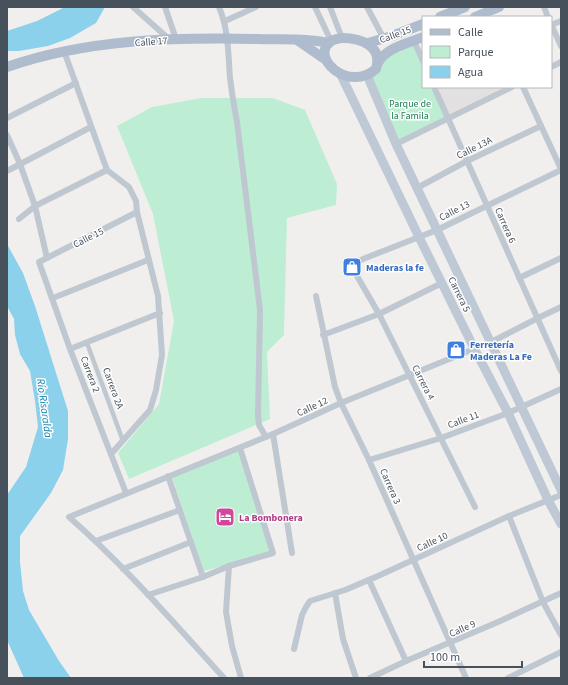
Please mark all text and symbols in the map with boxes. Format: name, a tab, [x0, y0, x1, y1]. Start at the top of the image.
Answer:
legend	[422, 16, 552, 88]
street label: Calle 15	[378, 23, 413, 47]
text: Calle	[458, 24, 483, 41]
street label: Calle 17	[134, 34, 168, 50]
text: Parque	[458, 44, 494, 61]
text: Agua	[458, 64, 483, 81]
park label: Parque de la Famila	[389, 97, 431, 123]
street label: Calle 13A	[454, 133, 495, 163]
street label: Calle 13	[437, 197, 472, 225]
street label: Carrera 6	[491, 205, 519, 246]
street label: Calle 15	[71, 224, 106, 252]
shop icon: Maderas la fe	[341, 256, 363, 278]
place label: Maderas la fe	[366, 261, 424, 275]
street label: Carrera 5	[445, 274, 474, 315]
place label: Ferretería Maderas La Fe	[470, 338, 532, 364]
shop icon: Ferretería Maderas La Fe	[445, 339, 467, 361]
street label: Carrera 2	[77, 354, 103, 395]
street label: Carrera 4	[408, 362, 438, 402]
street label: Carrera 2A	[99, 366, 127, 412]
water label: Río Risaralda	[33, 377, 56, 439]
street label: Calle 12	[295, 394, 330, 420]
street label: Calle 11	[446, 408, 481, 432]
street label: Carrera 3	[376, 466, 404, 507]
hotel icon: La Bombonera	[214, 506, 236, 528]
place label: La Bombonera	[239, 511, 303, 525]
street label: Calle 10	[415, 529, 450, 555]
street label: Calle 9	[447, 617, 478, 641]
scale bar	[424, 643, 522, 669]
text: 100 m	[430, 649, 460, 666]

